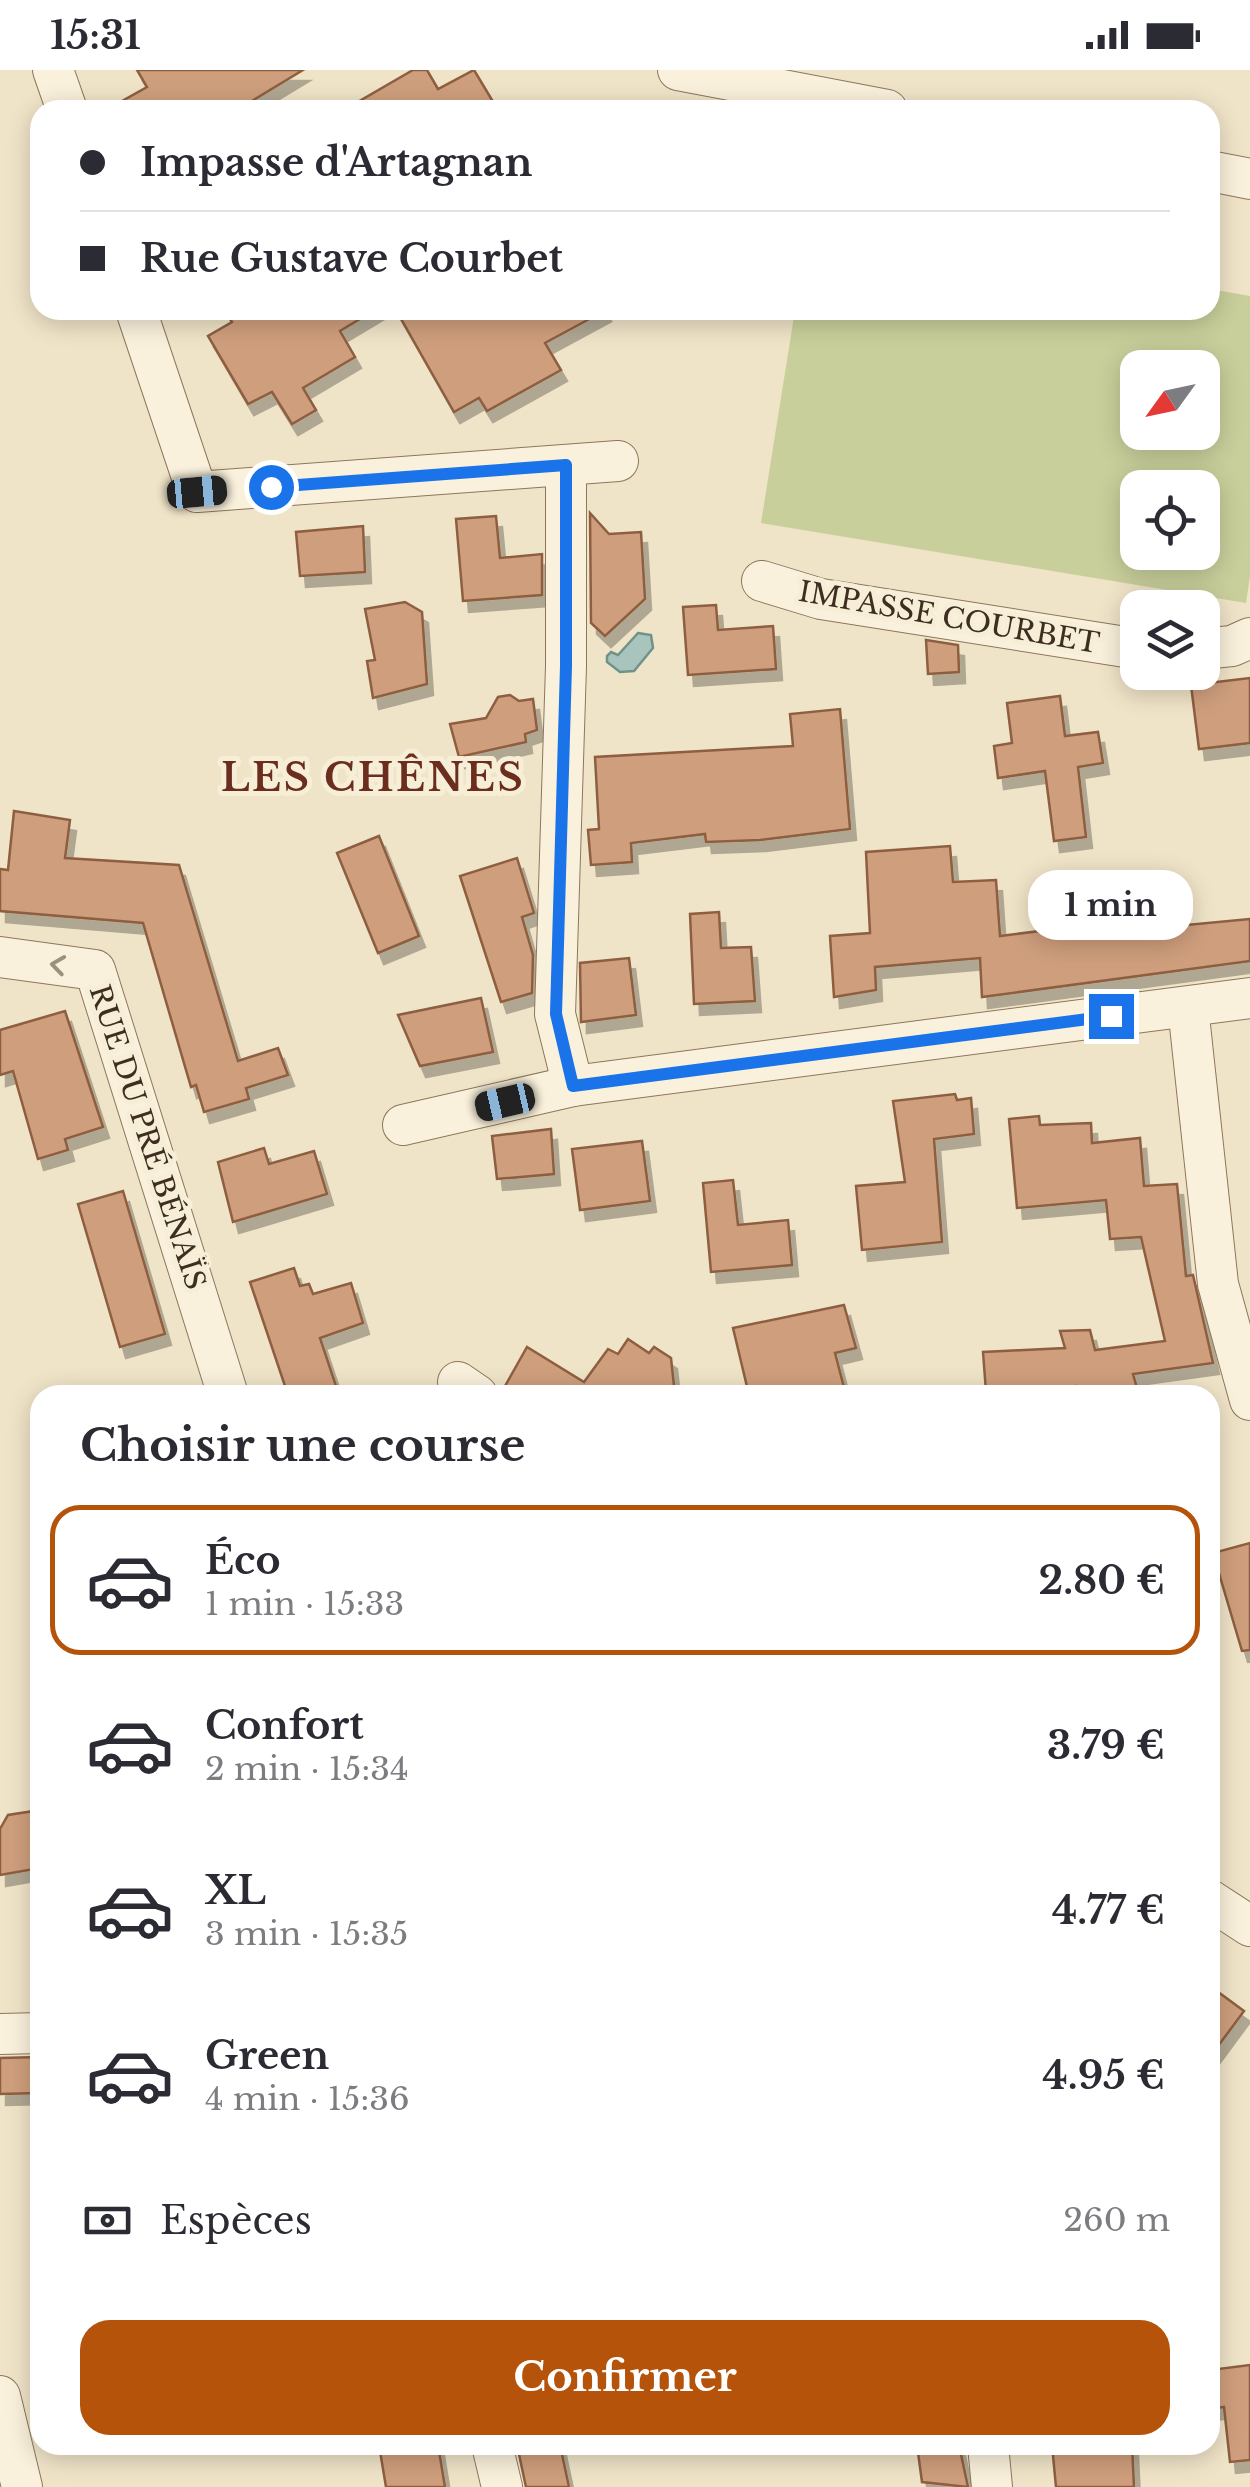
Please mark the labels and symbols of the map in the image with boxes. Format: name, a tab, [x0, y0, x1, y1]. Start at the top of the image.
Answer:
north arrow	[1120, 350, 1220, 450]
route start	[249, 465, 294, 510]
car	[166, 474, 228, 510]
street label: IMPASSE COURBET	[796, 574, 1103, 661]
district label: LES CHÊNES	[221, 753, 525, 801]
callout: 1 min	[1028, 871, 1194, 941]
one-way arrow	[50, 955, 67, 976]
street label: RUE DU PRÉ BÉNAÏS	[82, 981, 213, 1294]
route end	[1089, 994, 1134, 1039]
car	[472, 1081, 538, 1123]

